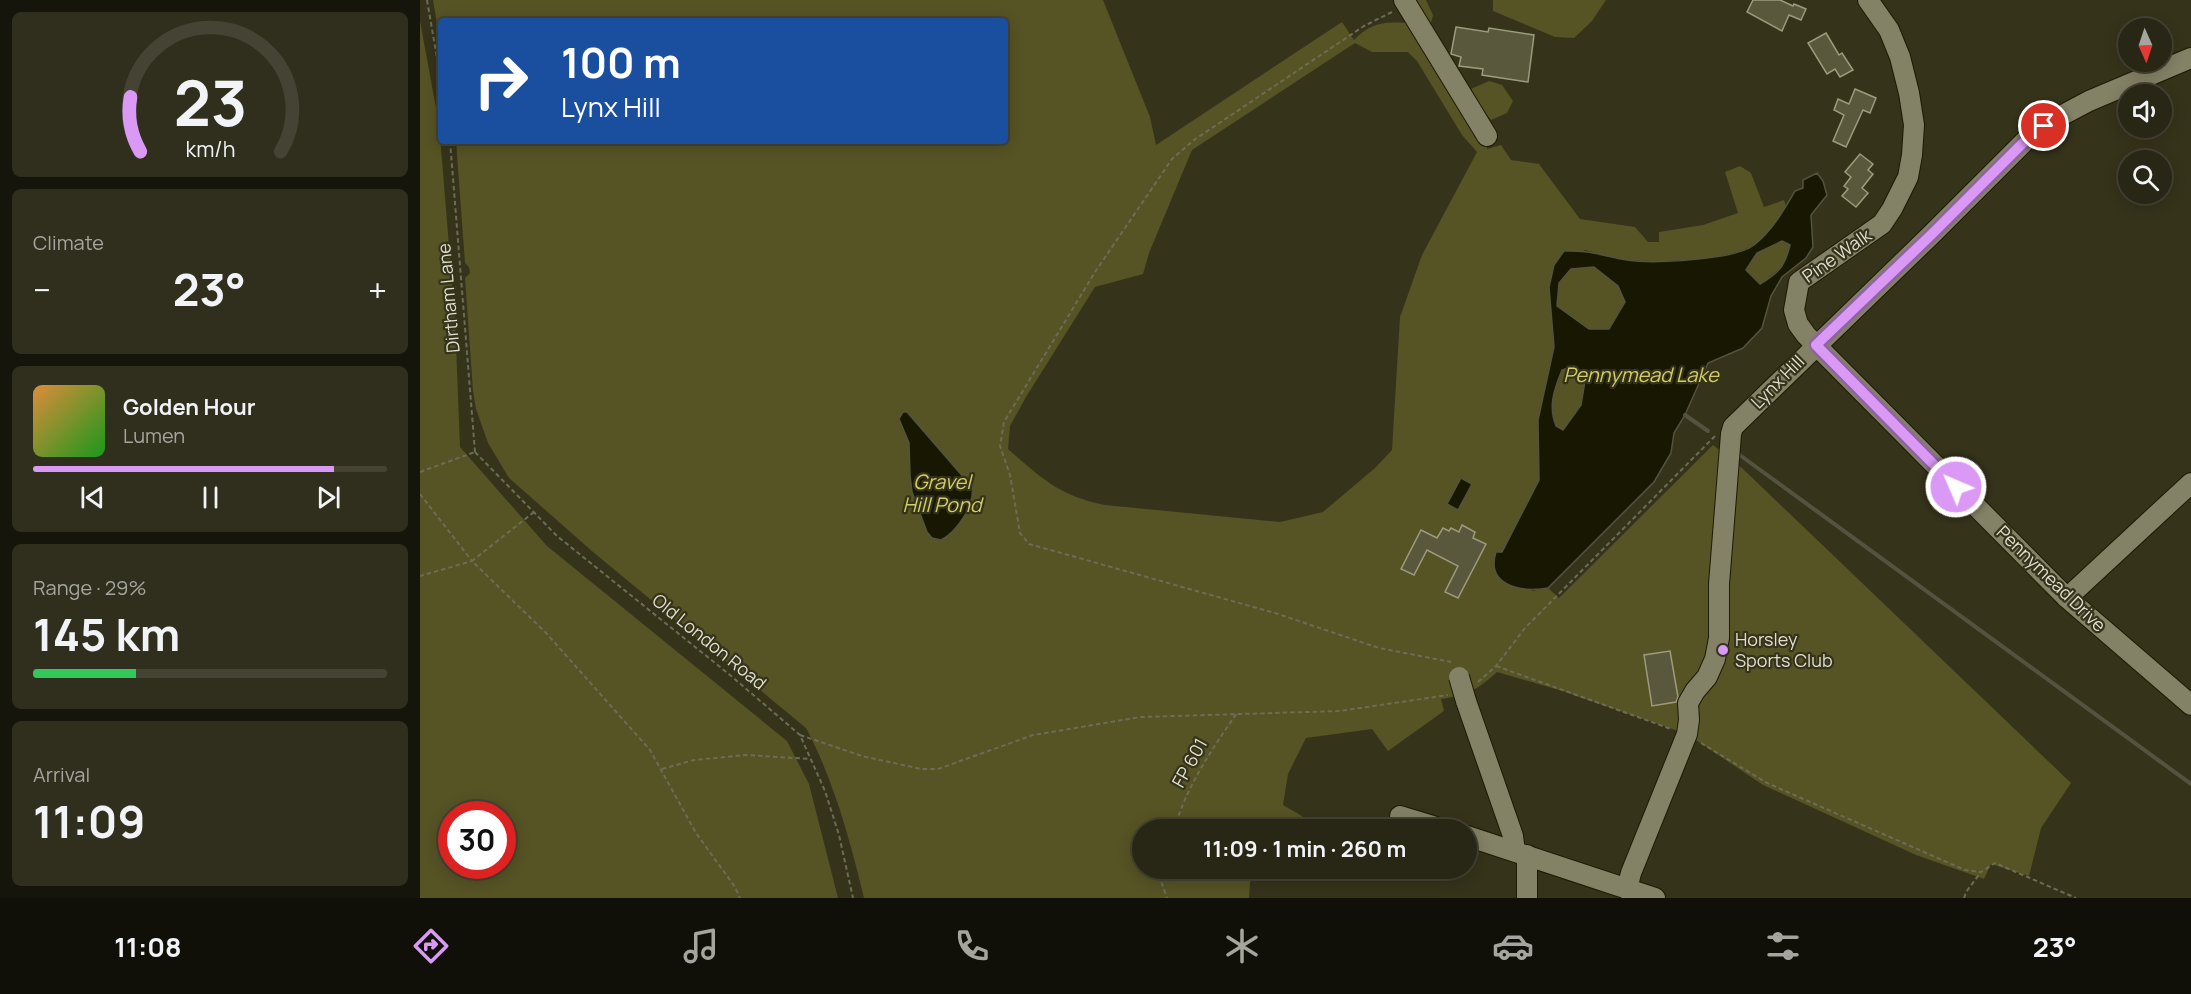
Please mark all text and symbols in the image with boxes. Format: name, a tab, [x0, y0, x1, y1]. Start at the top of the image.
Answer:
north arrow	[2118, 18, 2172, 72]
map controls	[2118, 18, 2172, 204]
text: 100 m	[561, 33, 681, 91]
icon: right	[462, 42, 540, 120]
text: 23	[173, 59, 247, 145]
button: sound	[2118, 84, 2172, 138]
text: Lynx Hill	[561, 88, 661, 125]
pin	[2018, 100, 2069, 151]
icon: arrive	[2027, 109, 2060, 142]
text: km/h	[185, 134, 235, 163]
button: search	[2118, 150, 2172, 204]
street label: Pine Walk	[1797, 222, 1877, 288]
text: Climate	[33, 229, 104, 256]
street label: Dirtham Lane	[431, 242, 465, 354]
text: 23°	[173, 258, 246, 320]
text: −	[33, 267, 51, 312]
text: +	[368, 267, 387, 312]
street label: Lynx Hill	[1745, 349, 1809, 413]
water label: Pennymead Lake	[1563, 361, 1720, 388]
text: Golden Hour	[123, 392, 256, 422]
text: Lumen	[123, 422, 185, 449]
position arrow	[1924, 455, 1988, 519]
water label: Gravel Hill Pond	[902, 468, 985, 518]
icon: previous	[76, 481, 109, 514]
icon: pause	[194, 481, 227, 514]
icon: next	[312, 481, 345, 514]
street label: Pennymead Drive	[1992, 520, 2112, 637]
text: Range · 29%	[33, 574, 147, 601]
street label: Old London Road	[648, 588, 772, 695]
text: 145 km	[33, 603, 180, 665]
place label: Horsley Sports Club	[1735, 627, 1833, 672]
marker: Horsley Sports Club	[1716, 643, 1730, 657]
street label: FP 601	[1166, 734, 1212, 791]
text: Arrival	[33, 761, 90, 788]
text: 11:09	[33, 790, 145, 852]
speed limit sign: 30	[438, 801, 516, 879]
text: 11:09 · 1 min · 260 m	[1203, 834, 1406, 864]
icon: directions	[410, 925, 452, 967]
icon: music	[680, 925, 722, 967]
icon: phone	[951, 925, 993, 967]
icon: climate	[1221, 925, 1263, 967]
icon: car	[1492, 925, 1534, 967]
icon: filters	[1762, 925, 1804, 967]
text: 11:08	[114, 928, 181, 965]
text: 23°	[2033, 928, 2077, 965]

